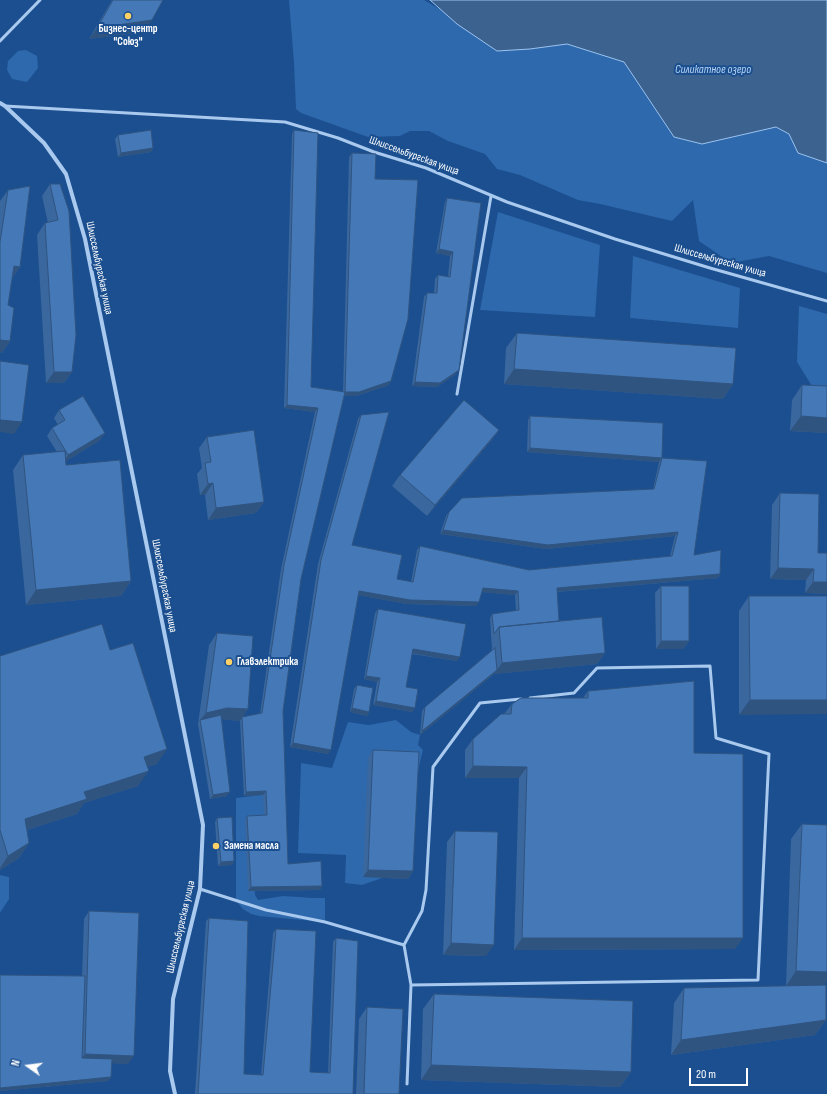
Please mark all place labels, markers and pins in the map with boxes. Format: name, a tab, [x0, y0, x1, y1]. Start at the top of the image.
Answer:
marker: Бизнес-центр "Союз"	[123, 11, 133, 21]
place label: Бизнес-центр "Союз"	[98, 22, 158, 48]
place label: Главэлектрика	[237, 655, 298, 669]
marker: Главэлектрика	[224, 657, 234, 667]
place label: Замена масла	[224, 839, 279, 853]
marker: Замена масла	[211, 841, 221, 851]

